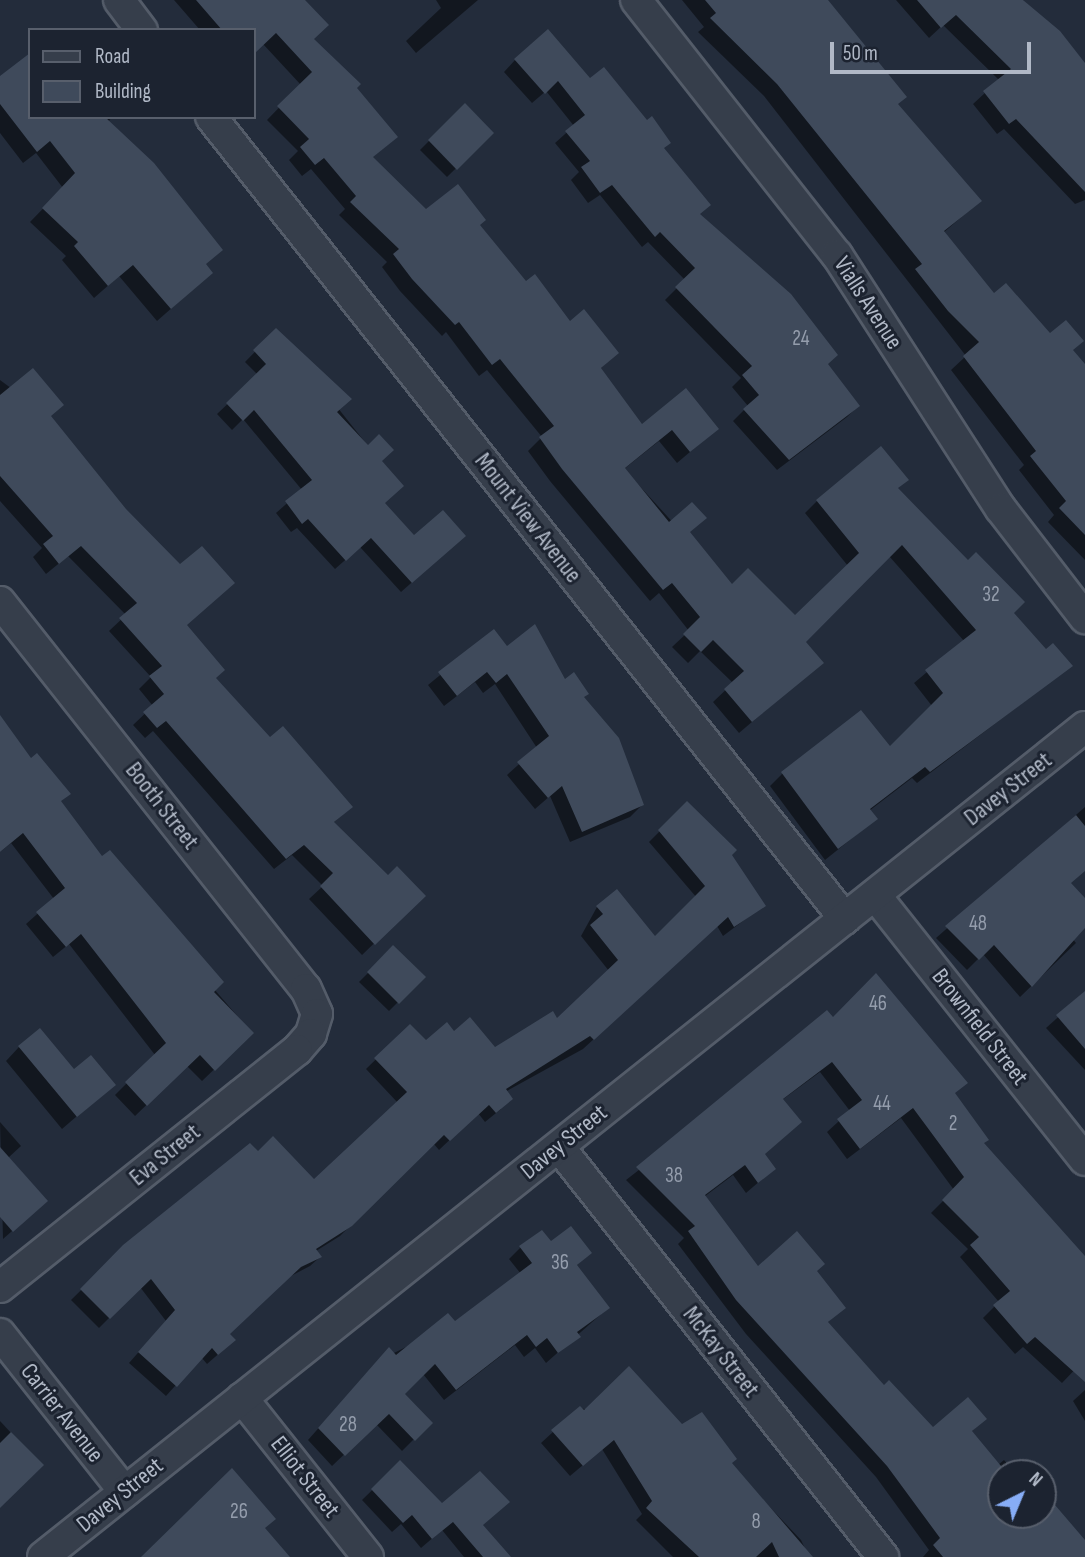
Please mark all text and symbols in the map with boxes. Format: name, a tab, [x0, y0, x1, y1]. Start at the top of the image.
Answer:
legend	[28, 28, 256, 119]
scale bar	[833, 28, 1034, 72]
text: 50 m	[843, 41, 878, 66]
text: Road	[95, 44, 130, 69]
text: Building	[95, 79, 151, 104]
street label: Vialls Avenue	[827, 251, 909, 355]
house number: 24	[792, 326, 810, 352]
street label: Mount View Avenue	[468, 447, 588, 589]
house number: 32	[982, 582, 1000, 608]
street label: Davey Street	[959, 746, 1057, 832]
street label: Booth Street	[119, 757, 205, 855]
house number: 48	[969, 911, 987, 937]
street label: Brownfield Street	[926, 963, 1034, 1091]
house number: 46	[869, 991, 887, 1017]
house number: 44	[873, 1091, 891, 1117]
street label: Davey Street	[515, 1098, 613, 1186]
house number: 2	[949, 1111, 957, 1137]
street label: Eva Street	[124, 1118, 206, 1192]
house number: 38	[665, 1163, 683, 1189]
house number: 36	[551, 1250, 569, 1276]
street label: McKay Street	[677, 1301, 765, 1403]
street label: Carrier Avenue	[14, 1358, 110, 1468]
house number: 28	[339, 1412, 357, 1438]
street label: Elliot Street	[264, 1430, 346, 1524]
street label: Davey Street	[71, 1451, 169, 1539]
north arrow	[987, 1459, 1057, 1529]
text: N	[1024, 1468, 1047, 1492]
house number: 26	[230, 1499, 248, 1525]
house number: 8	[751, 1509, 761, 1535]

